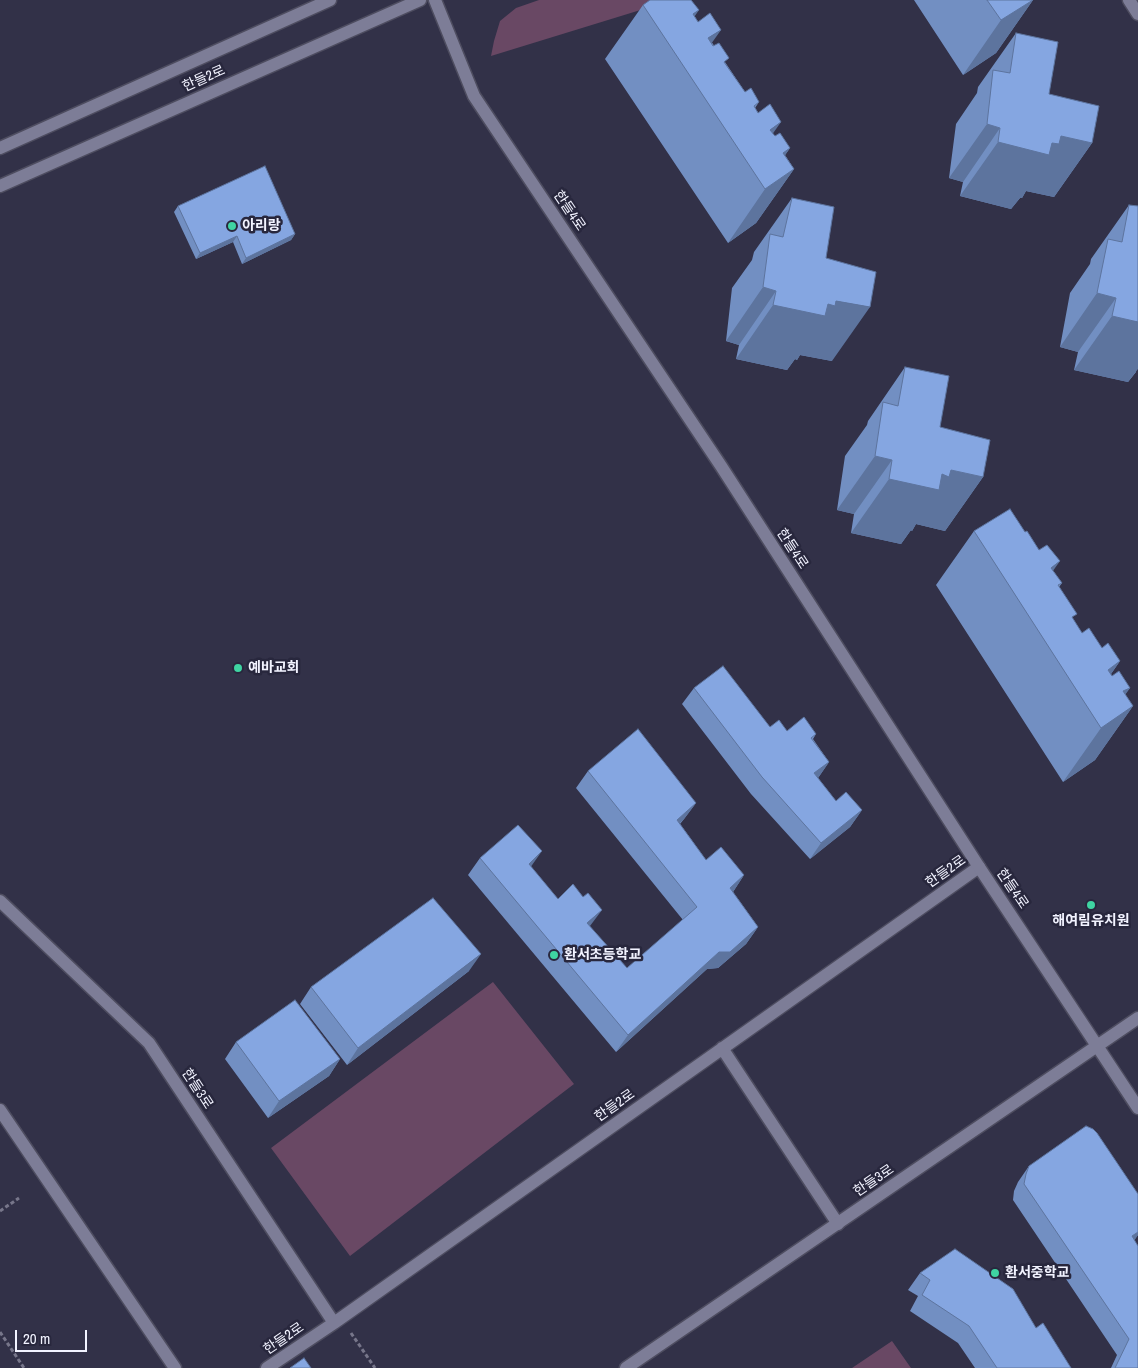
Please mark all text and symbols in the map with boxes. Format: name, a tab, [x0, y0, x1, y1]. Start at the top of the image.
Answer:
street label: 한들2로	[180, 62, 228, 96]
street label: 한들4로	[549, 188, 589, 234]
place label: 아리랑	[242, 218, 281, 234]
marker: 아리랑	[226, 220, 238, 232]
street label: 한들4로	[773, 526, 811, 572]
place label: 예바교회	[248, 660, 300, 676]
marker: 예바교회	[232, 662, 244, 674]
street label: 한들2로	[923, 852, 969, 892]
street label: 한들4로	[992, 866, 1032, 912]
marker: 해여림유치원	[1085, 899, 1097, 911]
place label: 해여림유치원	[1052, 913, 1130, 929]
place label: 환서초등학교	[564, 947, 641, 963]
marker: 환서초등학교	[548, 949, 560, 961]
street label: 한들3로	[178, 1066, 216, 1112]
street label: 한들2로	[592, 1086, 638, 1126]
street label: 한들3로	[851, 1161, 897, 1201]
place label: 환서중학교	[1005, 1265, 1069, 1281]
marker: 환서중학교	[989, 1267, 1001, 1279]
street label: 한들2로	[261, 1319, 307, 1359]
scale bar	[18, 1320, 90, 1352]
text: 20 m	[23, 1328, 50, 1349]

